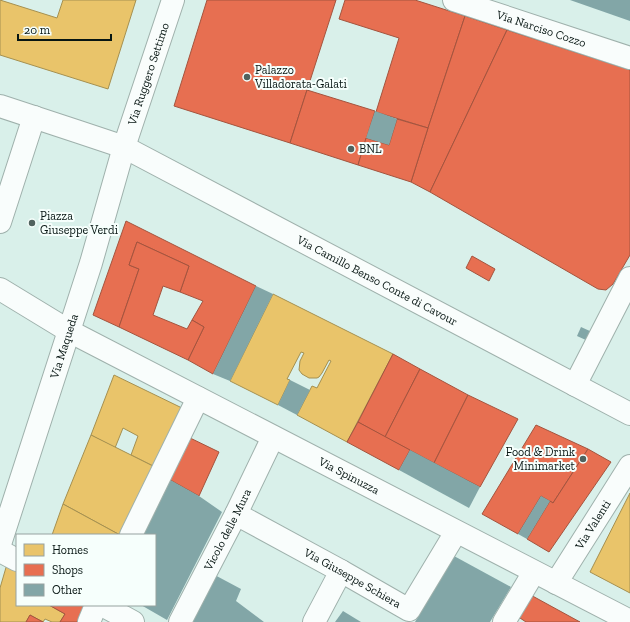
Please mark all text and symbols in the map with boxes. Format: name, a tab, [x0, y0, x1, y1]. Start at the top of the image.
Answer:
street label: Via Narciso Cozzo	[494, 7, 588, 50]
scale bar	[18, 16, 111, 42]
street label: Via Ruggero Settimo	[124, 21, 172, 128]
text: 20 m	[24, 23, 51, 37]
place label: Palazzo Villadorata-Galati	[254, 63, 347, 91]
marker: Palazzo Villadorata-Galati	[242, 72, 252, 82]
place label: BNL	[359, 142, 382, 156]
marker: BNL	[346, 144, 356, 154]
place label: Piazza Giuseppe Verdi	[40, 209, 119, 237]
marker: Piazza Giuseppe Verdi	[27, 218, 37, 228]
street label: Via Camillo Benso Conte di Cavour	[294, 232, 460, 329]
street label: Via Maqueda	[47, 312, 81, 381]
place label: Food & Drink Minimarket	[505, 445, 576, 473]
street label: Via Spinuzza	[315, 454, 382, 497]
marker: Food & Drink Minimarket	[578, 454, 588, 464]
street label: Vicolo delle Mura	[201, 486, 254, 574]
street label: Via Valenti	[572, 497, 614, 553]
legend	[16, 534, 156, 606]
text: Homes	[52, 543, 88, 557]
street label: Via Giuseppe Schiera	[301, 545, 404, 611]
text: Shops	[52, 563, 83, 577]
text: Other	[52, 583, 83, 597]

